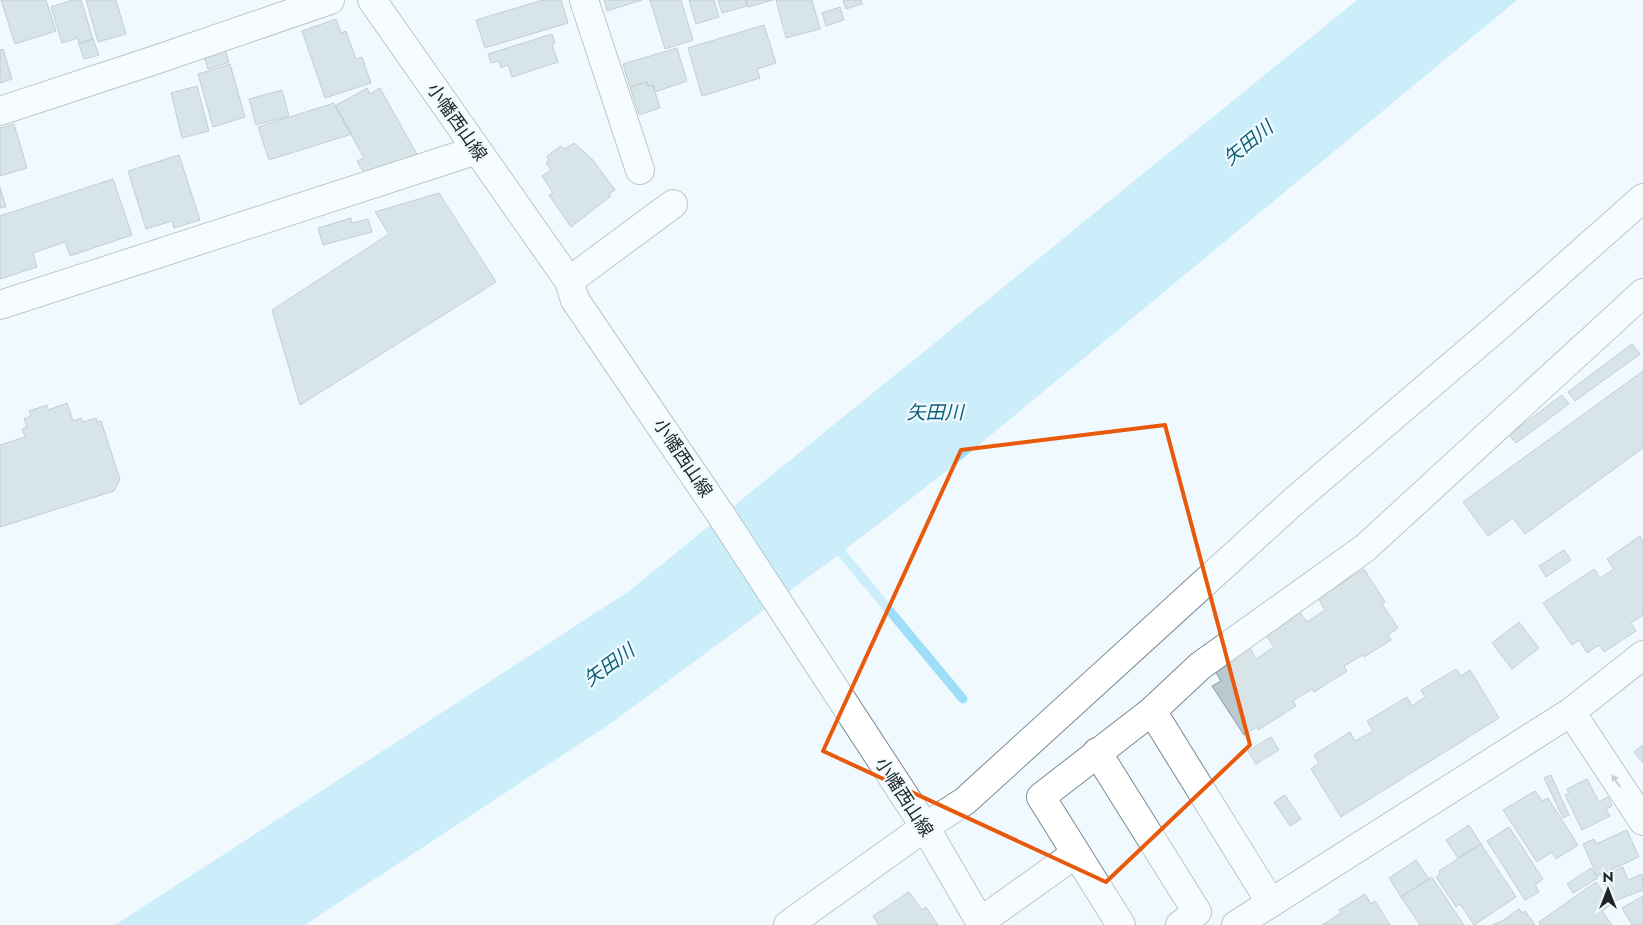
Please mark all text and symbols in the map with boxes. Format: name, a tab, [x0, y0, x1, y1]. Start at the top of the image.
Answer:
street label: 小幡西山線	[421, 78, 493, 166]
water label: 矢田川	[1217, 113, 1280, 171]
water label: 矢田川	[906, 399, 965, 426]
street label: 小幡西山線	[647, 413, 719, 503]
water label: 矢田川	[578, 636, 642, 693]
street label: 小幡西山線	[869, 752, 939, 842]
one-way arrow	[1611, 774, 1621, 787]
north arrow	[1583, 865, 1633, 915]
text: N	[1602, 867, 1614, 887]

